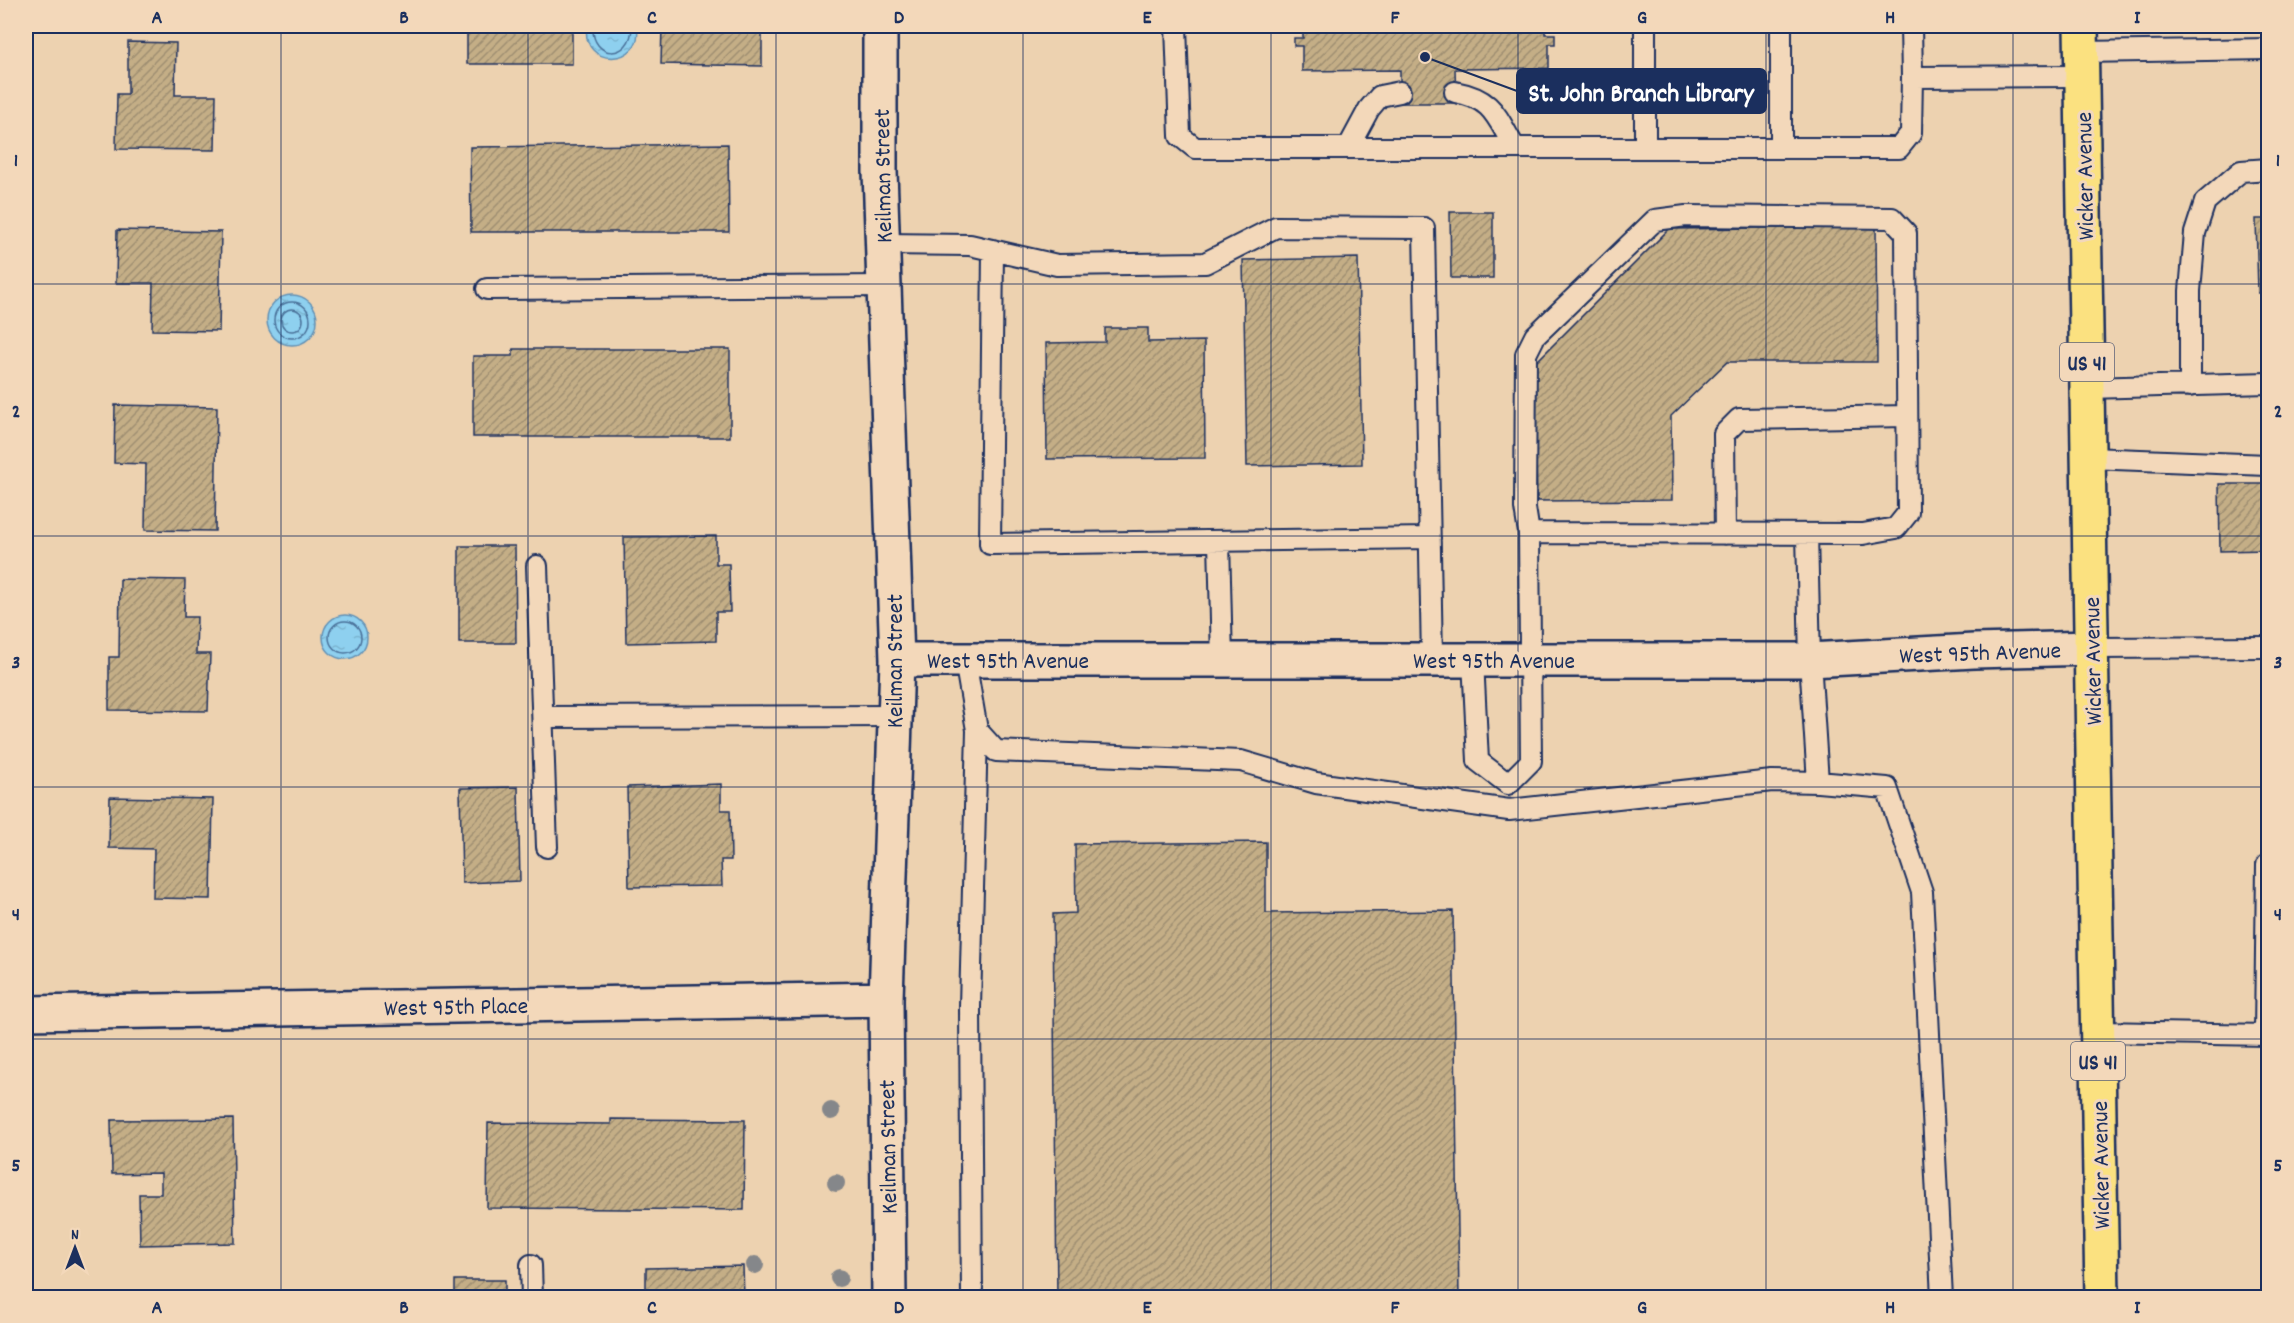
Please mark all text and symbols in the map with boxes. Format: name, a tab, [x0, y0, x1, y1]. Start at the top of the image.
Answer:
text: A	[152, 5, 163, 33]
text: B	[399, 5, 409, 33]
text: C	[647, 5, 657, 33]
text: D	[894, 5, 905, 33]
text: E	[1142, 5, 1152, 33]
text: F	[1391, 5, 1401, 33]
text: G	[1637, 5, 1647, 33]
text: H	[1885, 5, 1895, 33]
text: I	[2134, 5, 2141, 33]
callout: St. John Branch Library	[1517, 69, 1766, 113]
text: St. John Branch Library	[1528, 77, 1755, 114]
street label: Keilman Street	[867, 108, 903, 243]
street label: Wicker Avenue	[2069, 112, 2105, 240]
text: 1	[14, 148, 18, 176]
text: 1	[2276, 148, 2280, 176]
road number: US 41	[2060, 343, 2114, 381]
text: 2	[12, 399, 20, 427]
text: 2	[2274, 399, 2282, 427]
street label: Keilman Street	[880, 594, 914, 728]
street label: Wicker Avenue	[2077, 597, 2113, 725]
street label: West 95th Avenue	[1899, 635, 2062, 675]
street label: West 95th Avenue	[927, 646, 1089, 680]
street label: West 95th Avenue	[1413, 646, 1575, 680]
text: 3	[12, 650, 20, 678]
text: 3	[2274, 650, 2282, 678]
text: 4	[12, 902, 20, 930]
text: 4	[2274, 902, 2282, 930]
street label: West 95th Place	[384, 991, 528, 1027]
road number: US 41	[2071, 1042, 2125, 1080]
street label: Keilman Street	[872, 1079, 908, 1214]
street label: Wicker Avenue	[2085, 1101, 2121, 1229]
text: 5	[11, 1153, 21, 1181]
text: 5	[2273, 1153, 2283, 1181]
north arrow	[45, 1218, 105, 1278]
text: N	[71, 1224, 79, 1247]
text: A	[152, 1295, 163, 1323]
text: B	[399, 1295, 409, 1323]
text: C	[647, 1295, 657, 1323]
text: D	[894, 1295, 905, 1323]
text: E	[1142, 1295, 1152, 1323]
text: F	[1391, 1295, 1401, 1323]
text: G	[1637, 1295, 1647, 1323]
text: H	[1885, 1295, 1895, 1323]
text: I	[2134, 1295, 2141, 1323]

